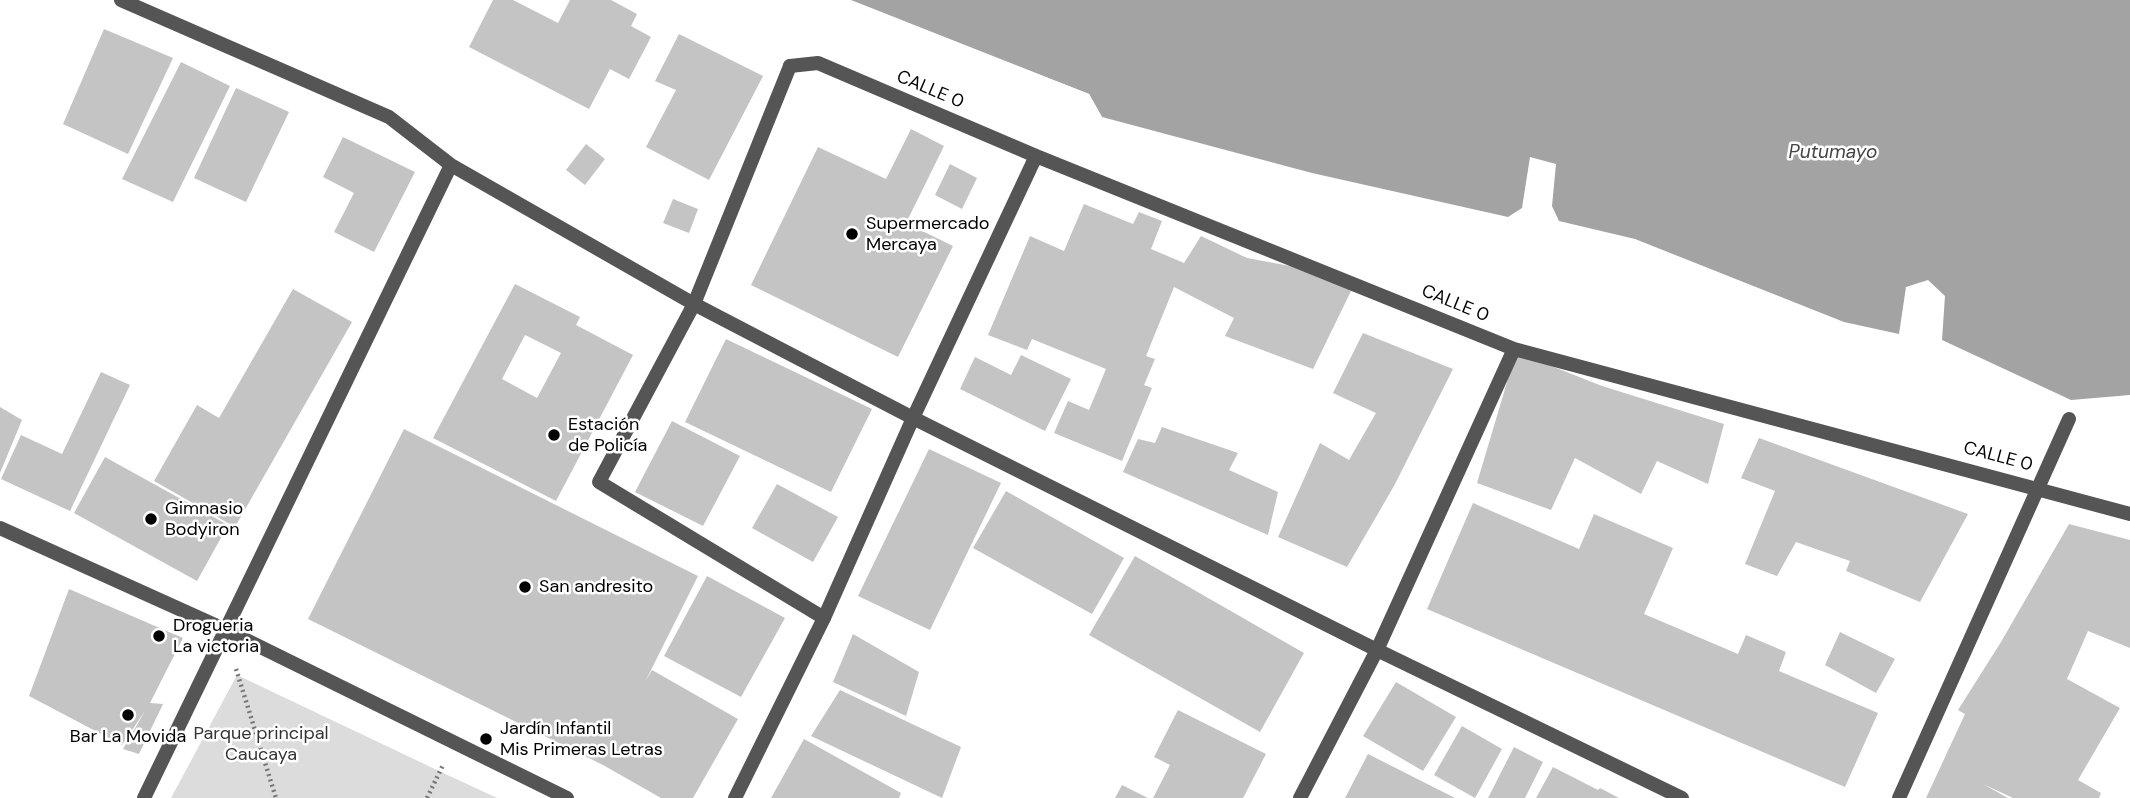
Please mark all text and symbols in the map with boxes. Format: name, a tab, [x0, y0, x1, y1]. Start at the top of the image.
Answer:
street label: CALLE 0	[893, 66, 967, 114]
water label: Putumayo	[1789, 142, 1877, 164]
place label: Supermercado Mercaya	[866, 213, 990, 256]
marker: Supermercado Mercaya	[844, 226, 860, 242]
street label: CALLE 0	[1418, 281, 1492, 327]
place label: Estación de Policía	[568, 414, 647, 457]
marker: Estación de Policía	[546, 427, 562, 443]
street label: CALLE 0	[1961, 437, 2035, 477]
place label: Gimnasio Bodyiron	[165, 498, 243, 540]
marker: Gimnasio Bodyiron	[143, 511, 159, 527]
place label: San andresito	[539, 576, 653, 598]
marker: San andresito	[517, 579, 533, 595]
place label: Drogueria La victoria	[173, 615, 259, 658]
marker: Drogueria La victoria	[151, 628, 167, 644]
marker: Bar La Movida	[120, 707, 136, 723]
place label: Jardín Infantil Mis Primeras Letras	[500, 718, 663, 760]
park label: Parque principal Caucaya	[193, 723, 329, 766]
place label: Bar La Movida	[70, 726, 186, 748]
marker: Jardín Infantil Mis Primeras Letras	[478, 731, 494, 747]

